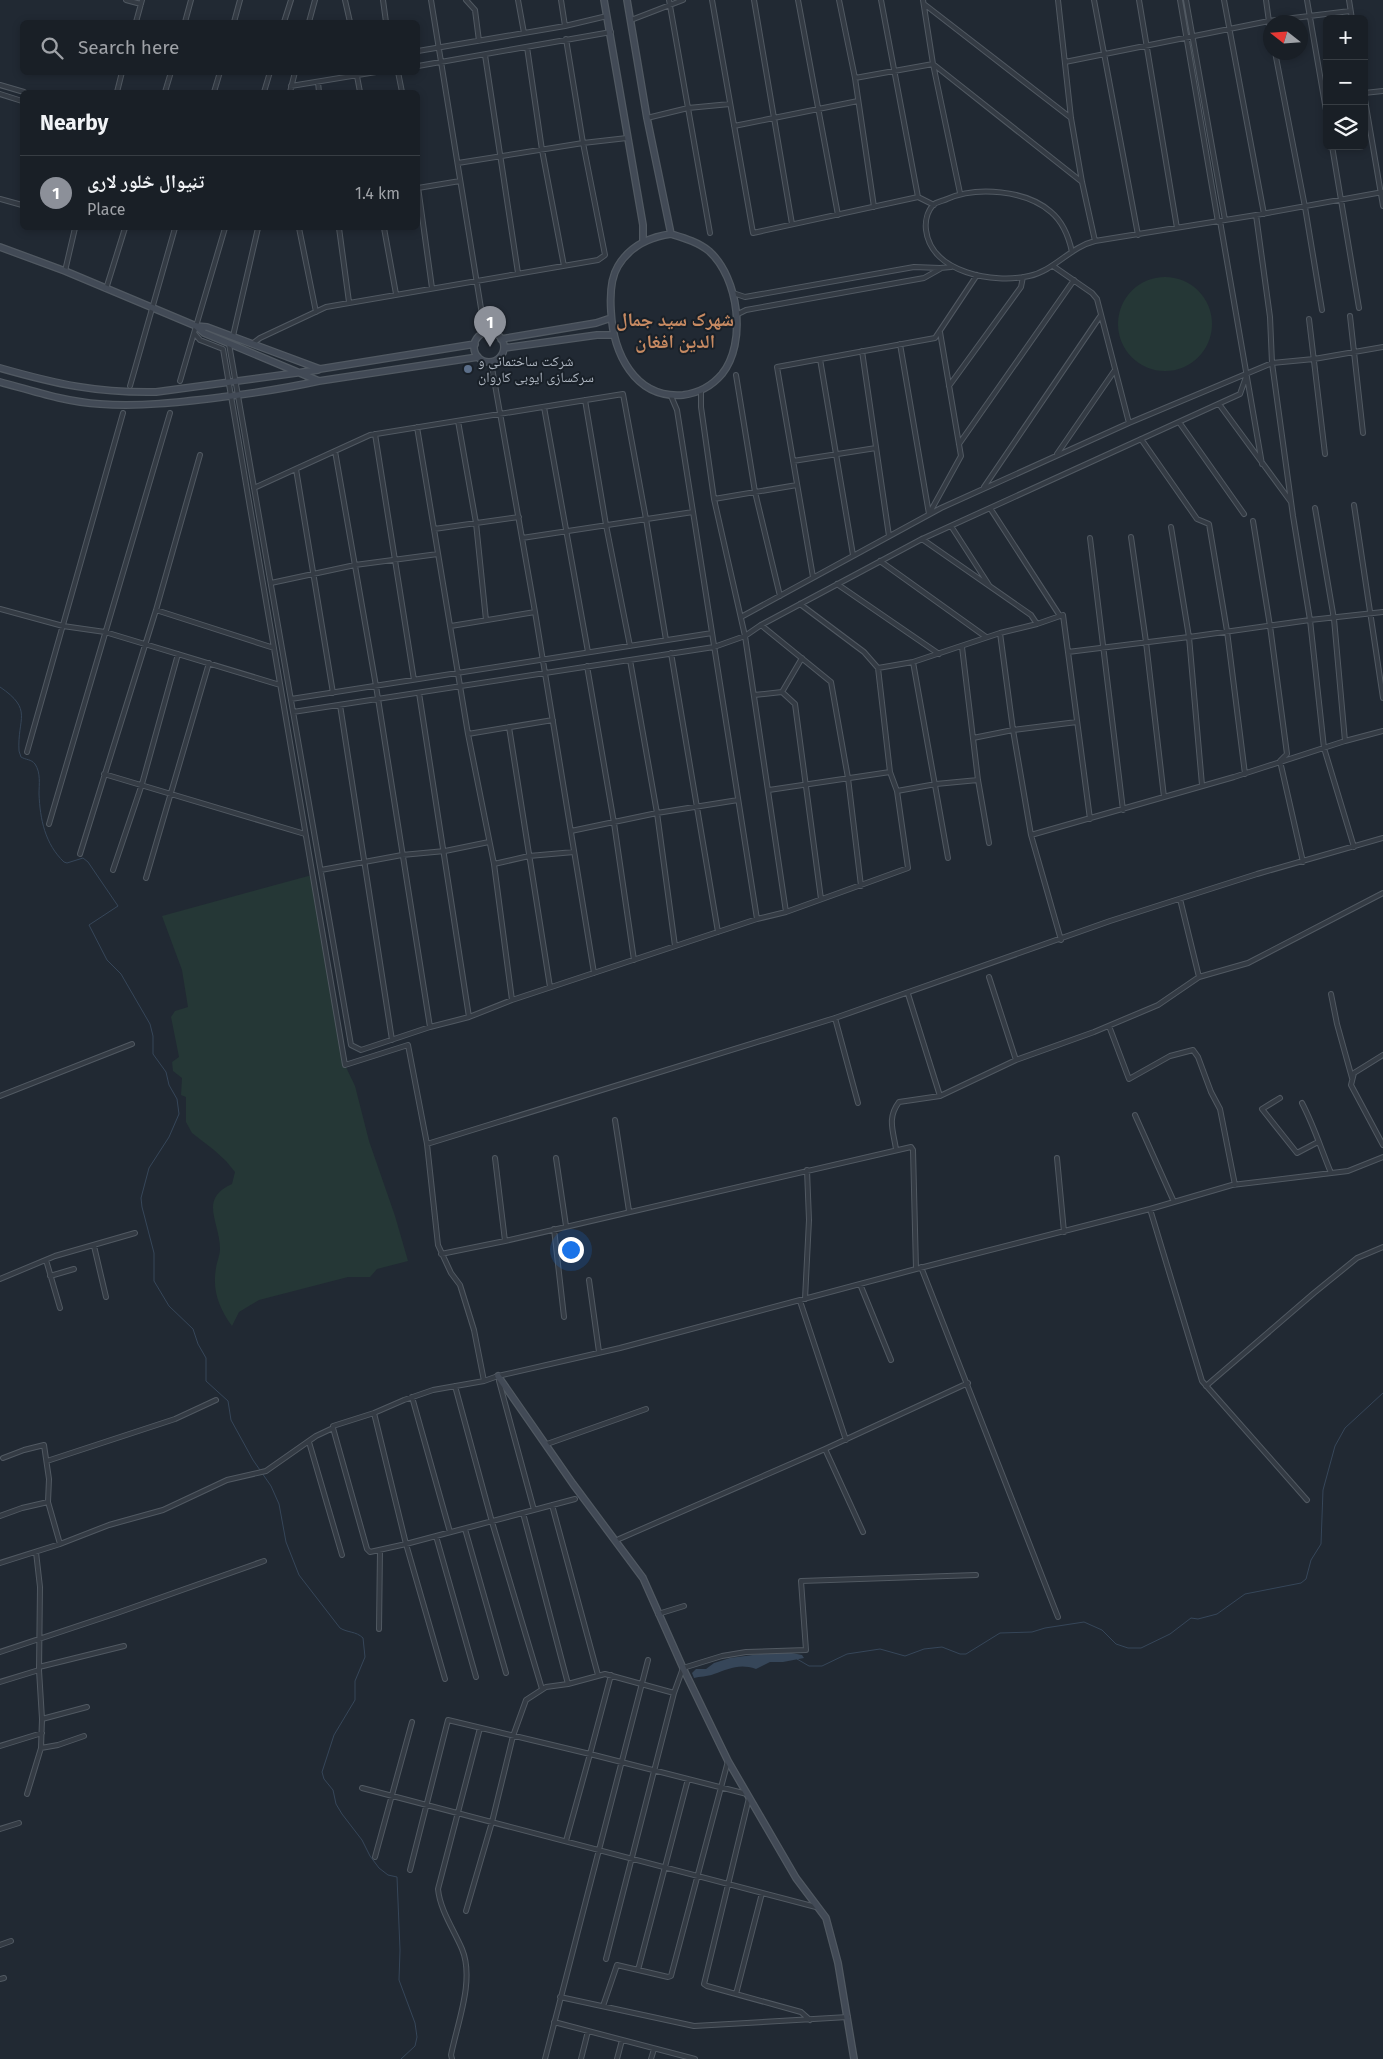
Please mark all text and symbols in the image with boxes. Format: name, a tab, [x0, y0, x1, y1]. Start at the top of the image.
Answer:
north arrow	[1263, 15, 1308, 60]
map controls	[1323, 15, 1368, 150]
button: +	[1323, 15, 1368, 60]
search box	[20, 20, 420, 75]
icon: search	[38, 34, 66, 62]
text: Search here	[78, 36, 179, 59]
button: −	[1323, 60, 1368, 105]
button: layers	[1323, 105, 1368, 150]
text: Nearby	[40, 110, 108, 136]
text: تڼیوال څلور لاری	[87, 170, 204, 193]
text: 1	[52, 184, 60, 203]
text: 1.4 km	[355, 184, 400, 203]
text: Place	[87, 200, 126, 219]
pin: 1	[474, 306, 506, 347]
district label: شهرک سید جمال الدین افغان	[616, 308, 734, 353]
place label: شرکت ساختمانی و سرکسازی ایوبی کاروان	[478, 353, 594, 386]
marker: شرکت ساختمانی و سرکسازی ایوبی کاروان	[462, 363, 474, 375]
your location	[558, 1237, 584, 1263]

